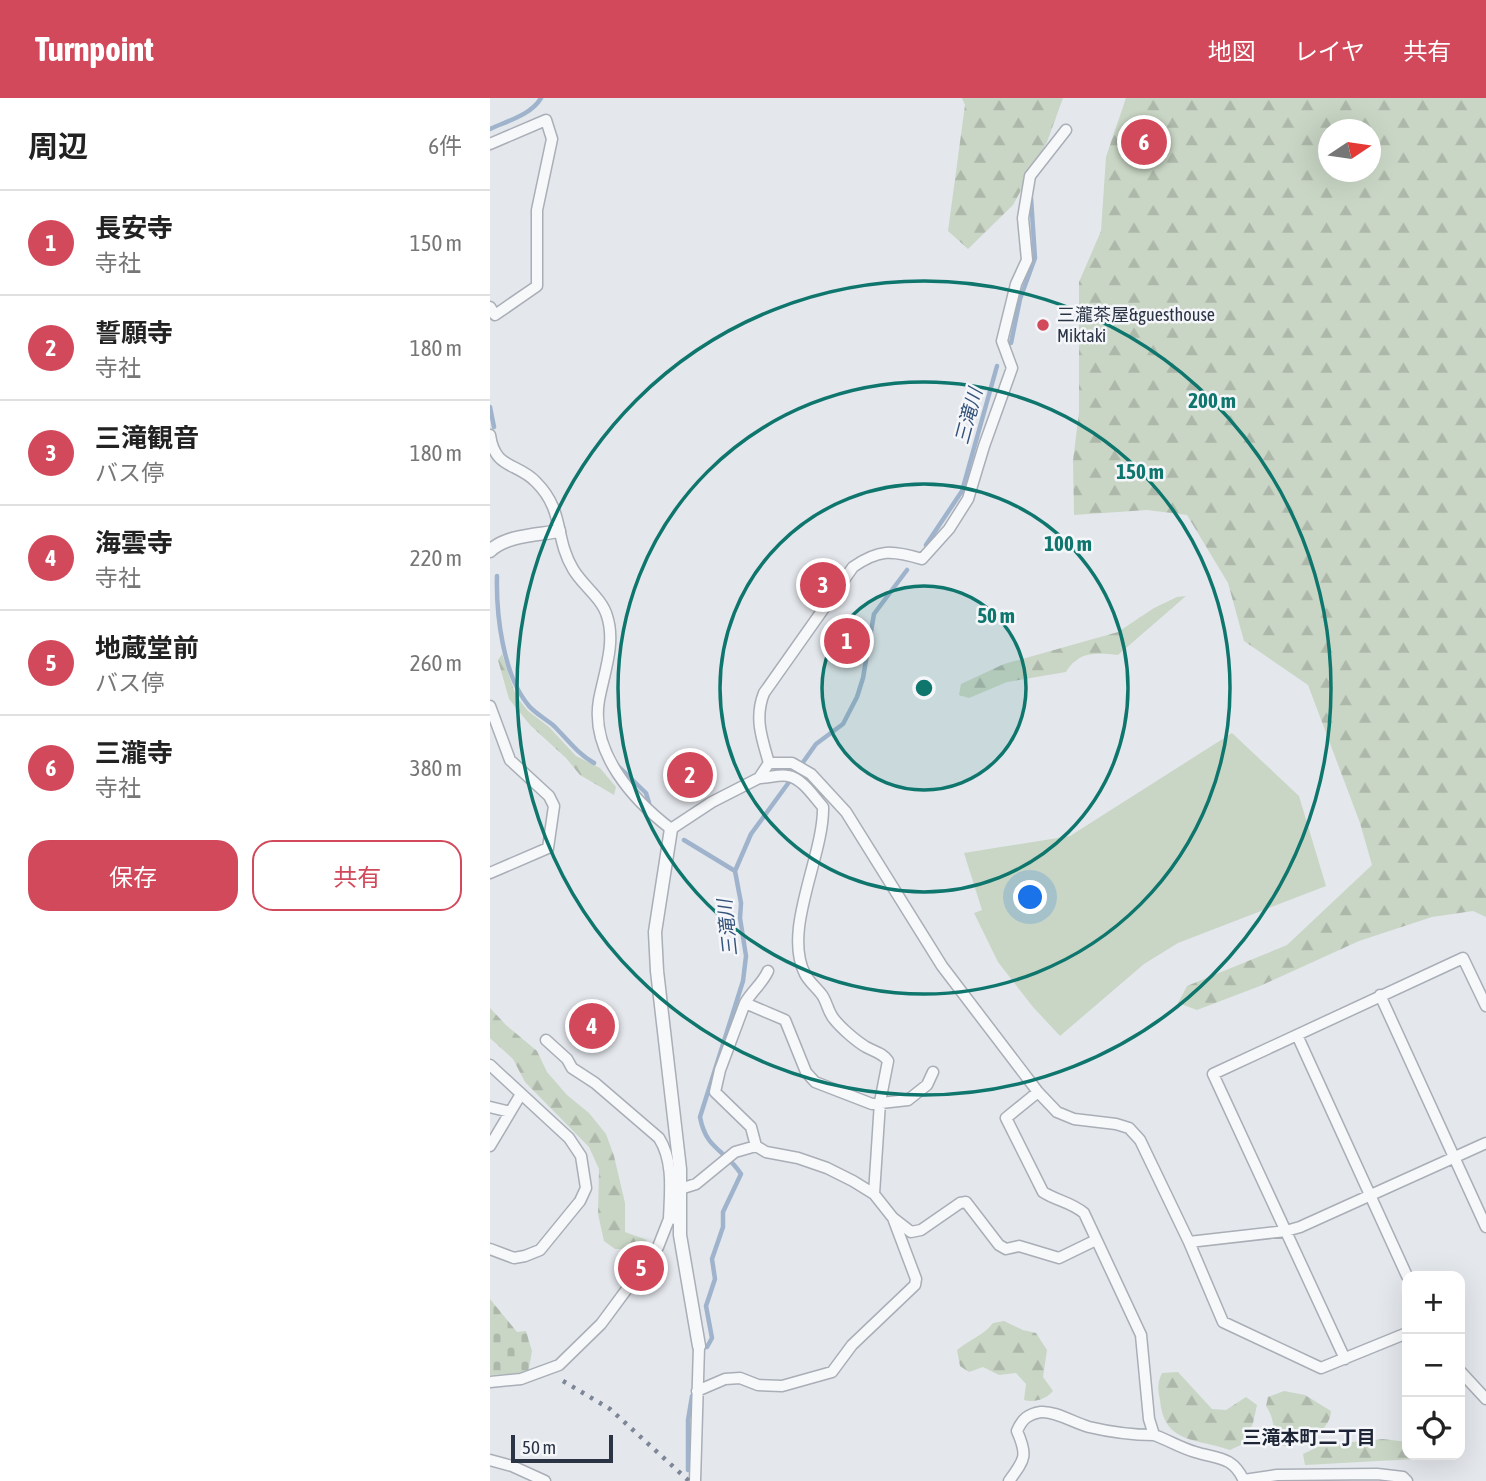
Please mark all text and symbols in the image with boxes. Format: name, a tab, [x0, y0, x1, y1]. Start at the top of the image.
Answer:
text: Turnpoint	[35, 30, 154, 68]
text: 地図	[1208, 38, 1256, 65]
text: レイヤ	[1294, 38, 1365, 65]
text: 共有	[1403, 38, 1451, 65]
pin: 6	[1121, 116, 1167, 168]
north arrow	[1318, 119, 1381, 182]
text: 周辺	[28, 129, 88, 163]
text: 6件	[428, 133, 462, 159]
text: 長安寺	[95, 213, 173, 243]
text: 1	[46, 230, 56, 256]
text: 150 m	[410, 230, 462, 256]
text: 寺社	[95, 250, 141, 276]
place label: 三瀧茶屋&guesthouse Miktaki	[1057, 304, 1215, 346]
marker: 三瀧茶屋&guesthouse Miktaki	[1035, 317, 1051, 333]
text: 誓願寺	[95, 318, 173, 348]
text: 2	[46, 335, 56, 361]
text: 180 m	[410, 335, 462, 361]
text: 寺社	[95, 355, 141, 381]
water label: 三滝川	[950, 384, 987, 446]
text: 200 m	[1188, 388, 1236, 412]
text: 三滝観音	[95, 423, 199, 453]
text: 3	[46, 440, 56, 466]
text: 180 m	[410, 440, 462, 466]
text: 150 m	[1116, 459, 1164, 483]
text: バス停	[95, 460, 164, 486]
text: 海雲寺	[95, 528, 173, 558]
text: 100 m	[1044, 531, 1092, 555]
text: 4	[46, 545, 56, 571]
text: 220 m	[410, 545, 462, 571]
pin: 3	[800, 559, 846, 611]
text: 寺社	[95, 565, 141, 591]
text: 50 m	[977, 603, 1015, 627]
pin: 1	[824, 615, 870, 667]
text: 地蔵堂前	[95, 633, 199, 663]
text: 5	[46, 650, 56, 676]
text: 260 m	[410, 650, 462, 676]
text: バス停	[95, 670, 164, 696]
centre of rings	[912, 676, 936, 700]
text: 三瀧寺	[95, 738, 173, 768]
pin: 2	[667, 749, 713, 801]
text: 6	[46, 755, 56, 781]
text: 380 m	[410, 755, 462, 781]
text: 寺社	[95, 775, 141, 801]
button: 保存	[28, 840, 238, 911]
button: 共有	[252, 840, 462, 911]
your location	[1013, 880, 1047, 914]
water label: 三滝川	[713, 897, 741, 958]
pin: 4	[569, 1000, 615, 1052]
pin: 5	[618, 1242, 664, 1294]
map controls	[1402, 1271, 1465, 1460]
button: +	[1402, 1271, 1465, 1334]
button: −	[1402, 1334, 1465, 1397]
button: locate	[1402, 1397, 1465, 1460]
district label: 三滝本町二丁目	[1242, 1426, 1376, 1448]
scale bar	[511, 1432, 612, 1464]
text: 50 m	[522, 1436, 556, 1458]

